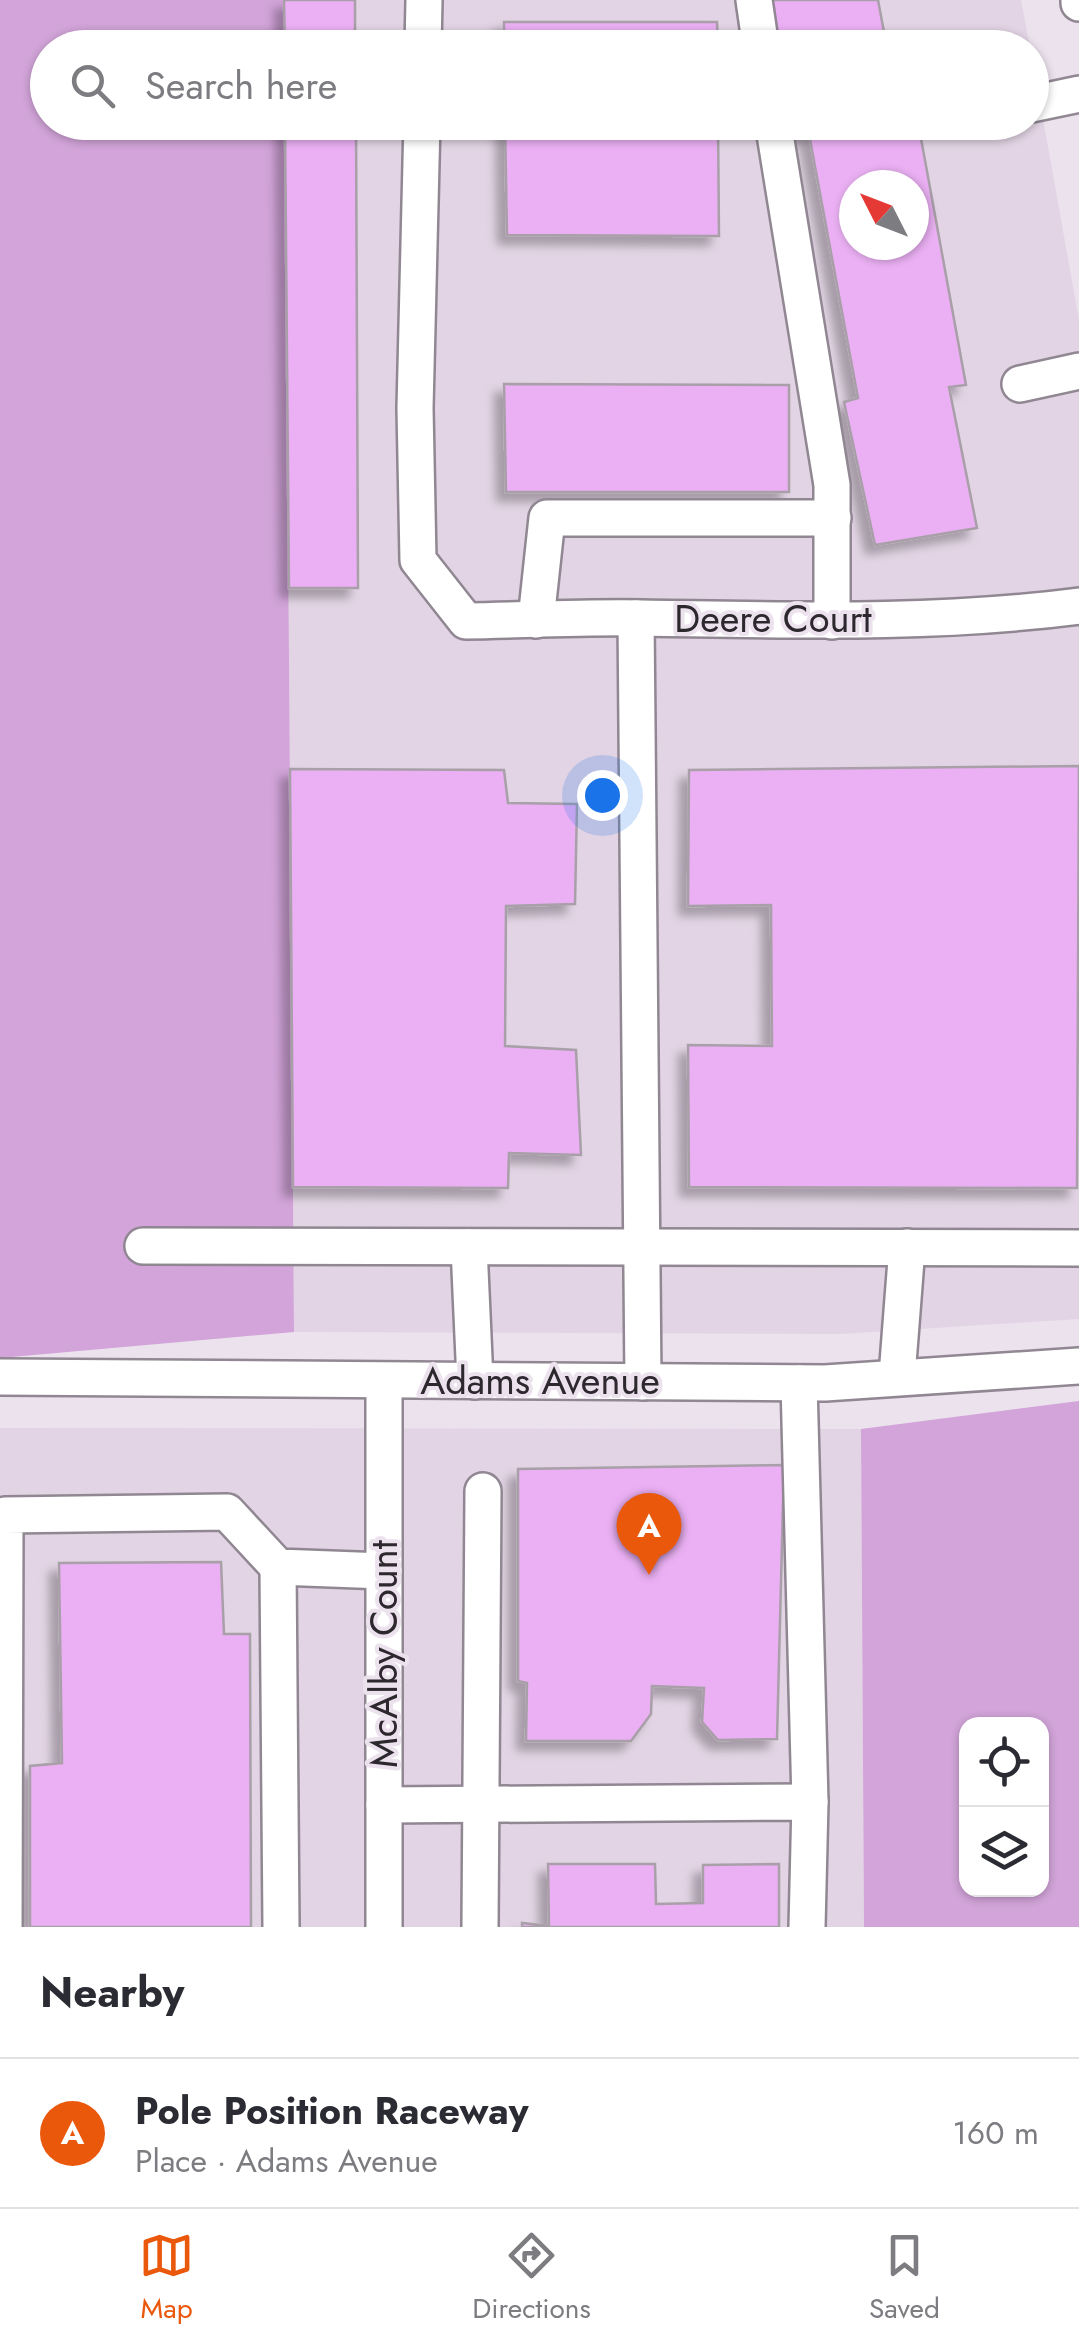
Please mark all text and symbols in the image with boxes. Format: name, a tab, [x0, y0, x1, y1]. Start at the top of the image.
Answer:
search box	[30, 30, 1049, 140]
icon: search	[65, 58, 120, 113]
text: Search here	[145, 58, 337, 113]
north arrow	[839, 170, 929, 260]
street label: Deere Court	[674, 591, 872, 646]
your location	[577, 770, 628, 821]
street label: Adams Avenue	[420, 1353, 660, 1408]
pin: A	[616, 1492, 682, 1575]
street label: McAlby Count	[356, 1540, 411, 1768]
map controls	[959, 1717, 1049, 1897]
button: locate	[959, 1717, 1049, 1807]
button: layers	[959, 1807, 1049, 1897]
text: Nearby	[40, 1962, 184, 2023]
text: Pole Position Raceway	[135, 2083, 528, 2138]
text: A	[61, 2110, 84, 2156]
text: 160 m	[952, 2110, 1039, 2156]
text: Place · Adams Avenue	[135, 2138, 438, 2184]
tab: Map	[139, 2228, 194, 2329]
tab: Directions	[472, 2228, 591, 2329]
tab: Saved	[869, 2228, 940, 2329]

